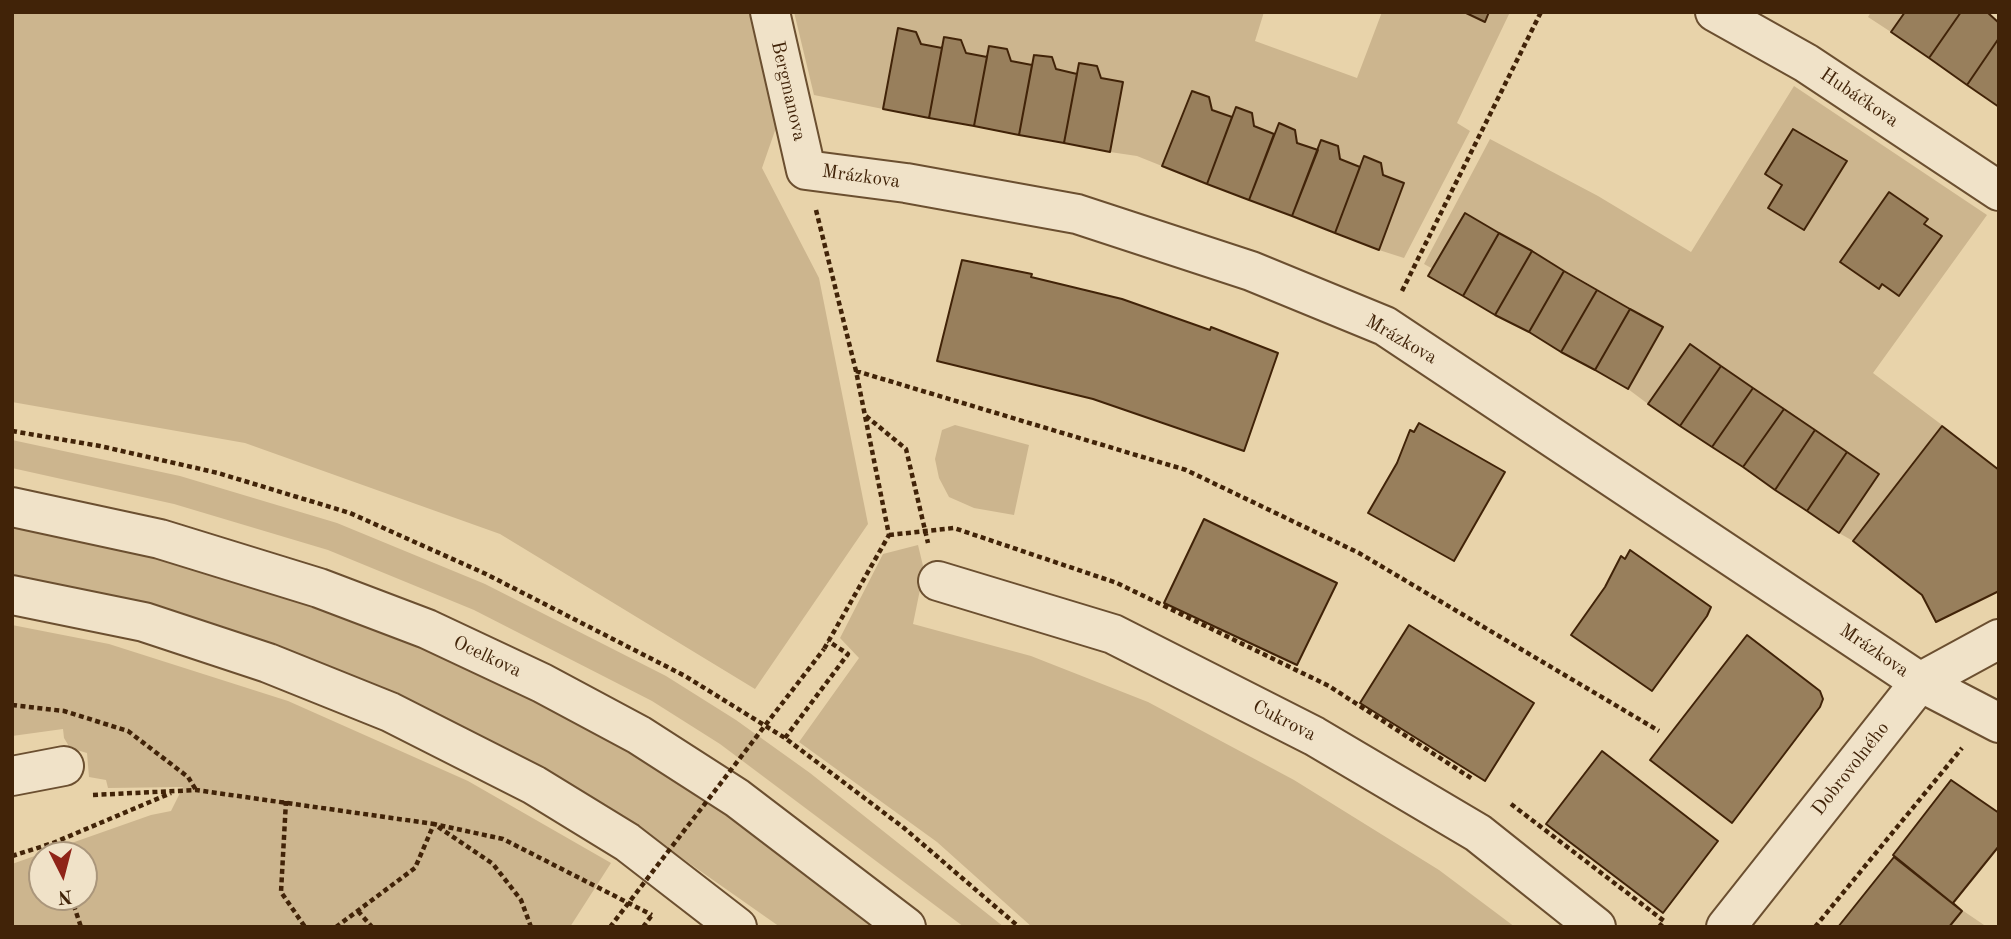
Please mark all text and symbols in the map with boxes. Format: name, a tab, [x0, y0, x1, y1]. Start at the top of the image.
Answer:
street label: Bergmanova	[765, 39, 811, 143]
street label: Hubáčkova	[1815, 63, 1903, 133]
street label: Mrázkova	[820, 160, 902, 194]
street label: Mrázkova	[1361, 310, 1441, 370]
street label: Mrázkova	[1835, 620, 1913, 682]
street label: Ocelkova	[449, 631, 525, 683]
street label: Cukrova	[1249, 695, 1319, 747]
street label: Dobrovolného	[1807, 718, 1895, 820]
north arrow	[28, 841, 98, 911]
text: N	[57, 885, 73, 906]

